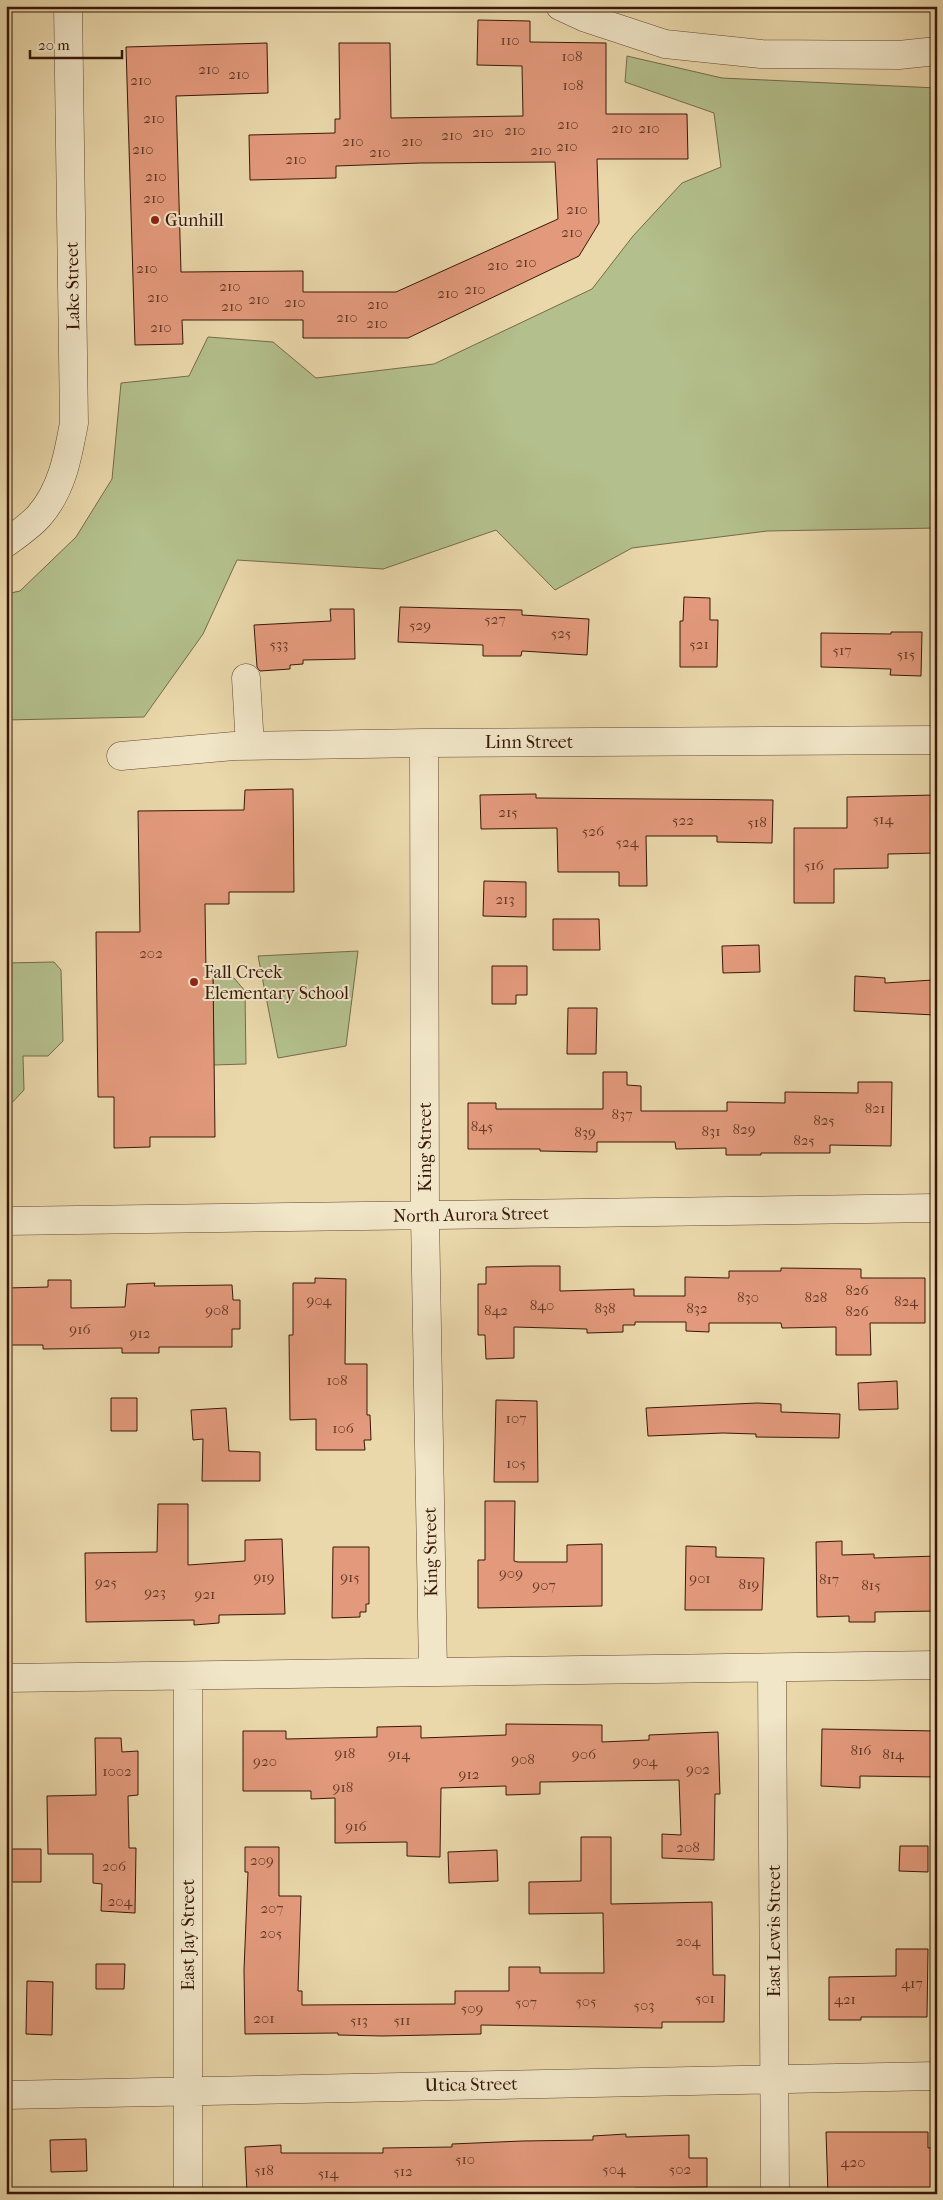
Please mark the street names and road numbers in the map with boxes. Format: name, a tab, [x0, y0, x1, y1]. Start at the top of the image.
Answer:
street label: Lake Street	[62, 241, 84, 330]
street label: Linn Street	[485, 732, 574, 753]
street label: King Street	[415, 1102, 436, 1192]
street label: North Aurora Street	[393, 1203, 550, 1227]
street label: King Street	[420, 1506, 442, 1597]
street label: East Lewis Street	[764, 1864, 785, 1997]
street label: East Jay Street	[178, 1879, 199, 1991]
street label: Utica Street	[424, 2074, 518, 2096]

